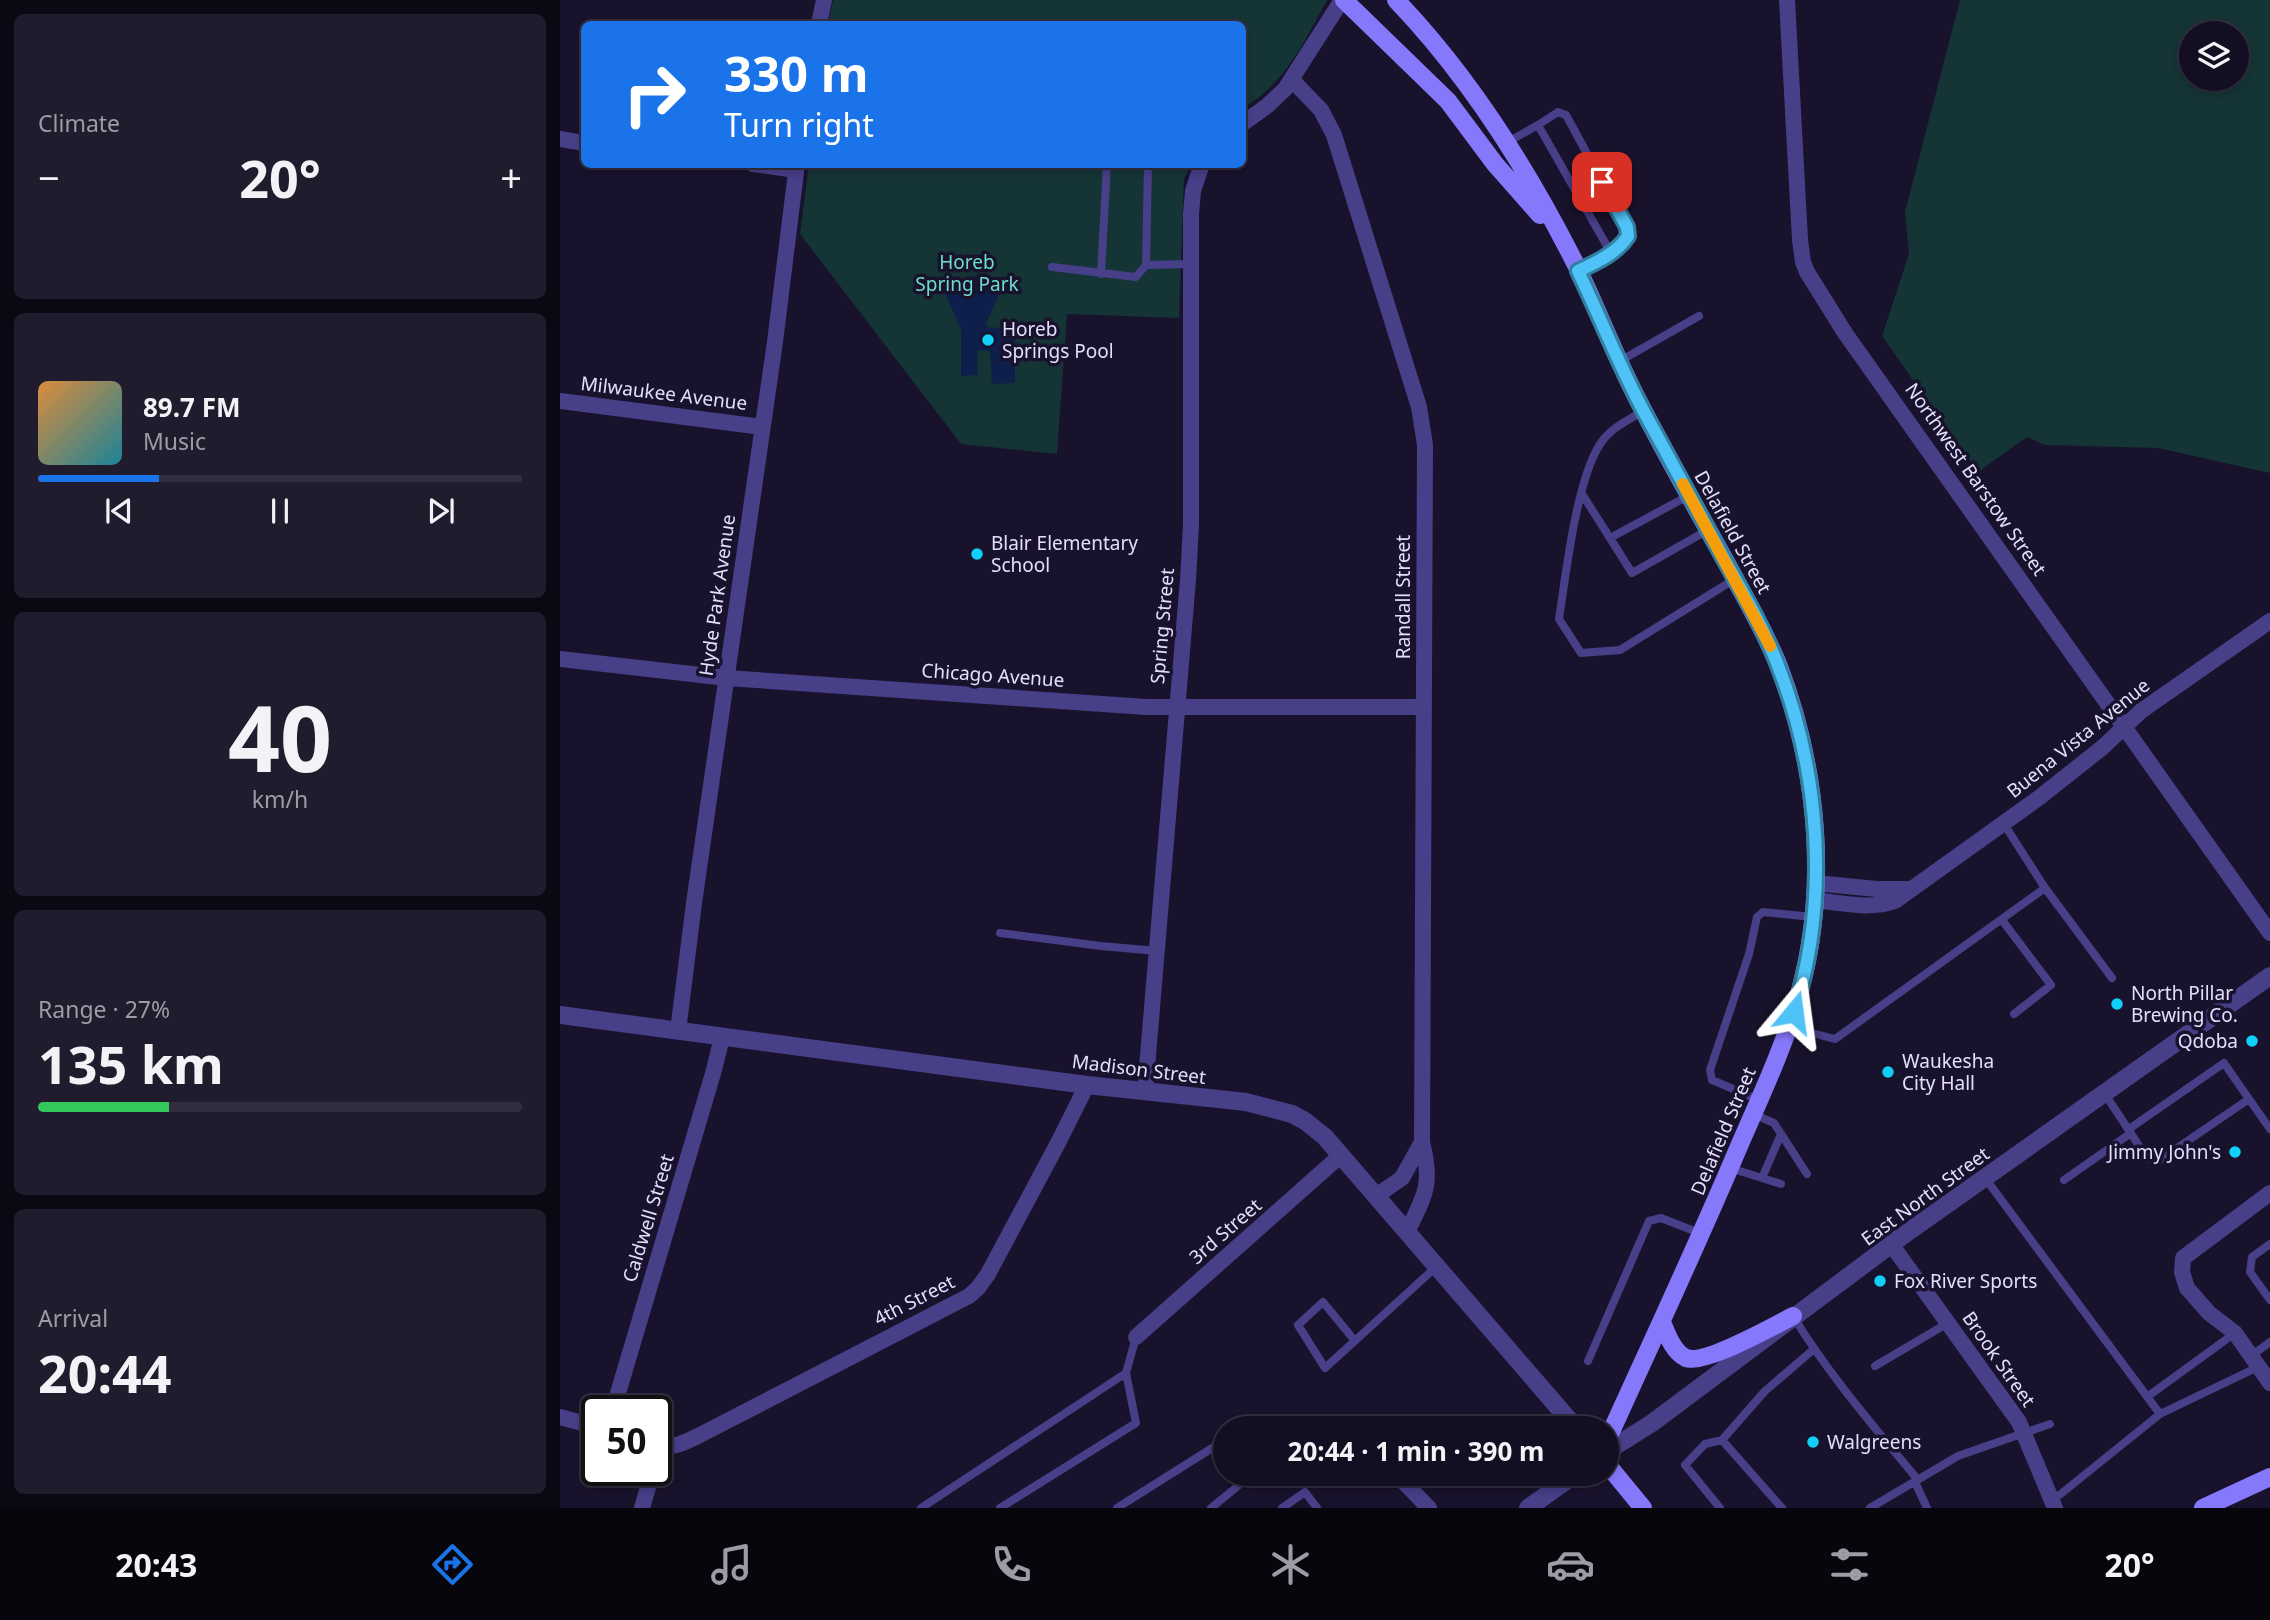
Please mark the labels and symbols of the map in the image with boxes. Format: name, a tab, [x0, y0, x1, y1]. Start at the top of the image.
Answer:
pin	[1572, 152, 1632, 212]
park label: Horeb Spring Park	[915, 249, 1019, 297]
place label: Horeb Springs Pool	[1002, 316, 1114, 364]
marker: Horeb Springs Pool	[980, 332, 996, 348]
street label: Milwaukee Avenue	[579, 370, 749, 416]
street label: Northwest Barstow Street	[1899, 377, 2053, 581]
street label: Delafield Street	[1688, 466, 1778, 598]
street label: Hyde Park Avenue	[693, 513, 741, 677]
place label: Blair Elementary School	[991, 530, 1138, 578]
street label: Randall Street	[1390, 535, 1416, 659]
marker: Blair Elementary School	[969, 546, 985, 562]
street label: Spring Street	[1144, 567, 1180, 685]
street label: Chicago Avenue	[921, 657, 1065, 693]
street label: Buena Vista Avenue	[2001, 672, 2155, 804]
position arrow	[1757, 975, 1831, 1049]
place label: North Pillar Brewing Co.	[2131, 980, 2238, 1028]
marker: North Pillar Brewing Co.	[2109, 996, 2125, 1012]
place label: Qdoba	[2178, 1028, 2238, 1054]
marker: Qdoba	[2244, 1033, 2260, 1049]
street label: Madison Street	[1071, 1048, 1208, 1090]
place label: Waukesha City Hall	[1902, 1048, 1994, 1096]
street label: Delafield Street	[1684, 1063, 1762, 1199]
marker: Waukesha City Hall	[1880, 1064, 1896, 1080]
place label: Jimmy John's	[2106, 1139, 2221, 1165]
street label: East North Street	[1856, 1141, 1994, 1251]
marker: Jimmy John's	[2227, 1144, 2243, 1160]
street label: Caldwell Street	[616, 1151, 680, 1285]
street label: 3rd Street	[1183, 1192, 1267, 1270]
place label: Fox River Sports	[1894, 1268, 2037, 1294]
street label: 4th Street	[869, 1269, 959, 1331]
marker: Fox River Sports	[1872, 1273, 1888, 1289]
street label: Brook Street	[1957, 1306, 2042, 1412]
speed limit sign: 50	[581, 1395, 672, 1486]
place label: Walgreens	[1827, 1429, 1921, 1455]
marker: Walgreens	[1805, 1434, 1821, 1450]

